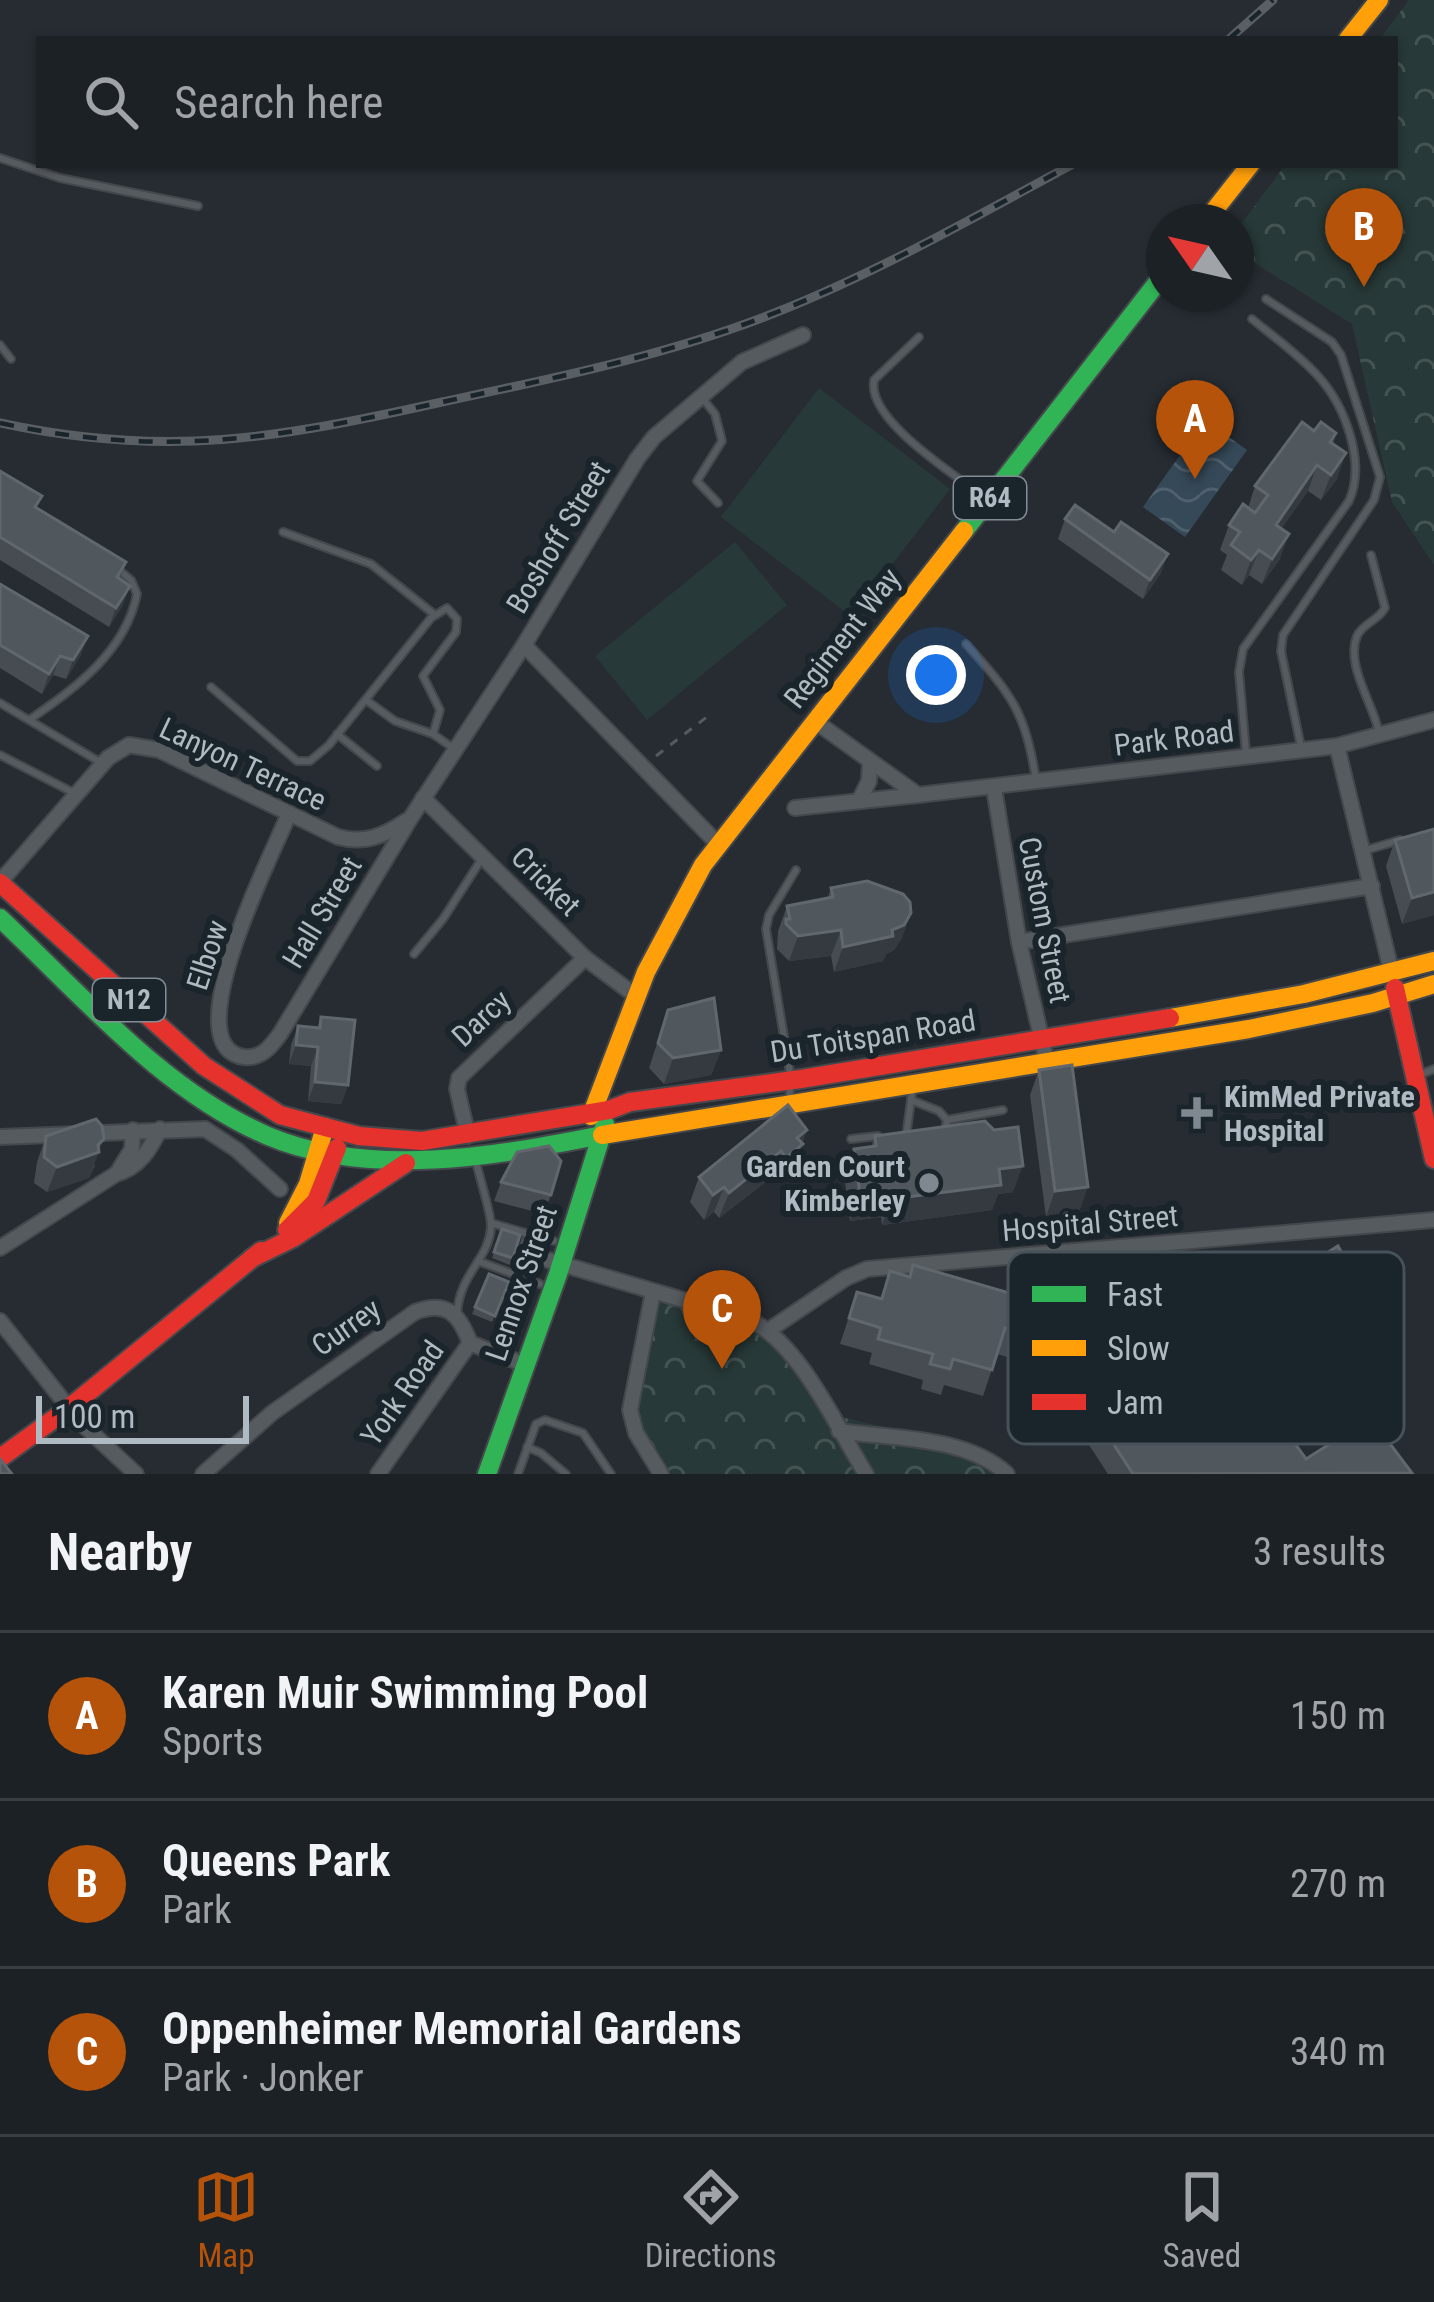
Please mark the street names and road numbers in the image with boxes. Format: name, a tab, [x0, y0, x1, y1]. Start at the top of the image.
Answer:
street label: Boshoff Street	[499, 455, 617, 619]
road number: R64	[954, 477, 1026, 519]
street label: Regiment Way	[777, 561, 907, 715]
street label: Lanyon Terrace	[154, 710, 332, 818]
street label: Park Road	[1112, 713, 1236, 763]
street label: Custom Street	[1012, 834, 1078, 1006]
street label: Cricket	[504, 839, 588, 923]
street label: Hall Street	[275, 850, 369, 974]
street label: Elbow	[179, 916, 235, 994]
road number: N12	[93, 979, 165, 1021]
street label: Darcy	[445, 982, 517, 1054]
street label: Du Toitspan Road	[768, 1002, 978, 1070]
street label: Hospital Street	[1001, 1198, 1179, 1248]
street label: Lennox Street	[478, 1200, 564, 1366]
street label: Currey	[305, 1291, 387, 1363]
street label: York Road	[353, 1334, 451, 1452]

